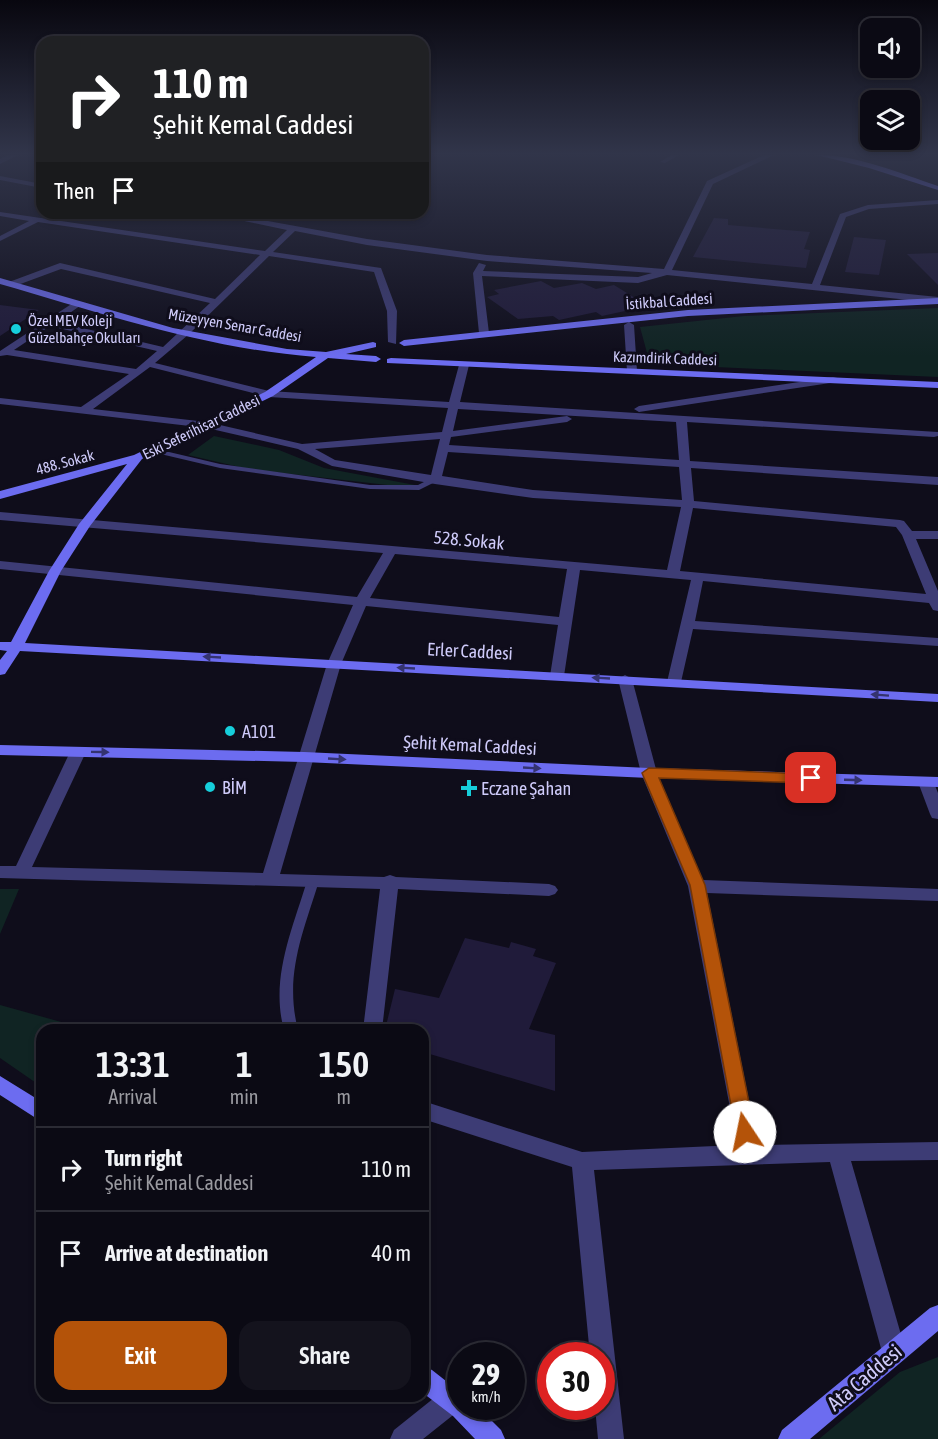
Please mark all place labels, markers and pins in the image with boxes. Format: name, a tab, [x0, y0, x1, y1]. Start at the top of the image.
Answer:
place label: Özel MEV Koleji Güzelbahçe Okulları	[28, 312, 140, 346]
marker: Özel MEV Koleji Güzelbahçe Okulları	[9, 322, 23, 336]
place label: A101	[242, 721, 276, 742]
marker: A101	[223, 724, 237, 738]
pin	[785, 752, 836, 803]
place label: BİM	[222, 777, 247, 798]
place label: Eczane Şahan	[481, 778, 571, 799]
marker: BİM	[203, 780, 217, 794]
marker: Eczane Şahan	[462, 781, 476, 795]

